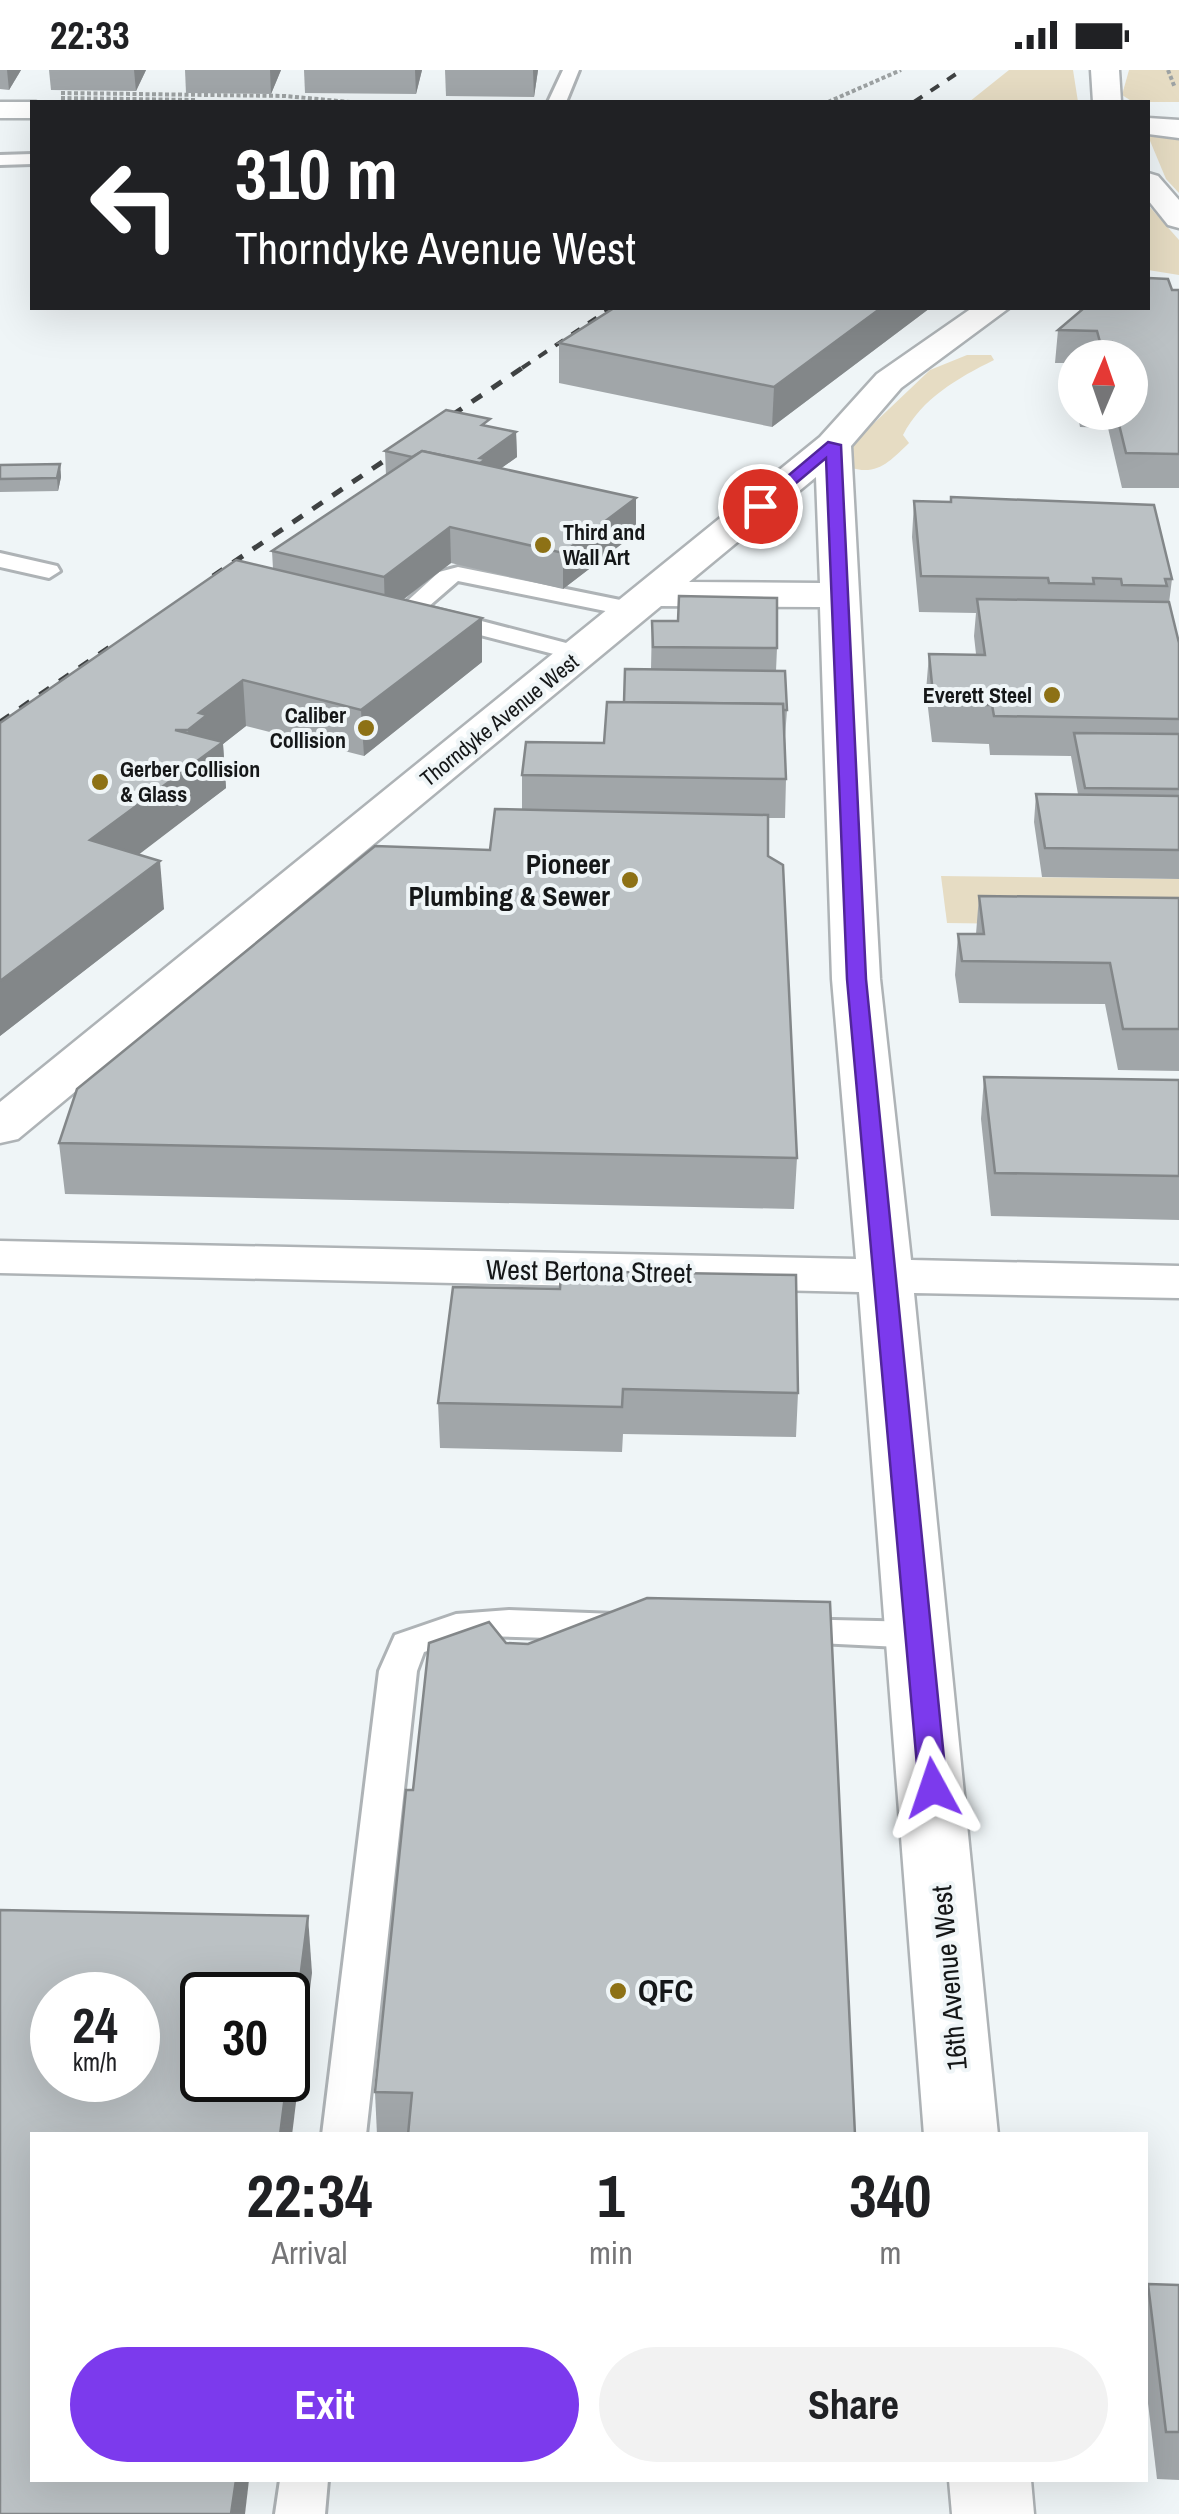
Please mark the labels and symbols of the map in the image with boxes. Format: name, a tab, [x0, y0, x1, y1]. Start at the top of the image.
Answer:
north arrow	[1058, 340, 1148, 430]
pin	[718, 464, 803, 549]
place label: Third and Wall Art	[563, 517, 645, 572]
marker: Third and Wall Art	[532, 534, 554, 556]
street label: Thorndyke Avenue West	[413, 647, 585, 793]
place label: Everett Steel	[923, 680, 1032, 710]
marker: Everett Steel	[1041, 684, 1063, 706]
place label: Caliber Collision	[270, 700, 346, 755]
marker: Caliber Collision	[355, 717, 377, 739]
place label: Gerber Collision & Glass	[120, 754, 260, 809]
marker: Gerber Collision & Glass	[89, 771, 111, 793]
place label: Pioneer Plumbing & Sewer	[408, 845, 610, 915]
marker: Pioneer Plumbing & Sewer	[619, 869, 641, 891]
street label: West Bertona Street	[485, 1250, 693, 1292]
position arrow	[881, 1736, 985, 1840]
street label: 16th Avenue West	[922, 1884, 976, 2072]
place label: QFC	[638, 1969, 693, 2012]
speed limit sign: 30	[180, 1972, 310, 2102]
marker: QFC	[607, 1980, 629, 2002]

